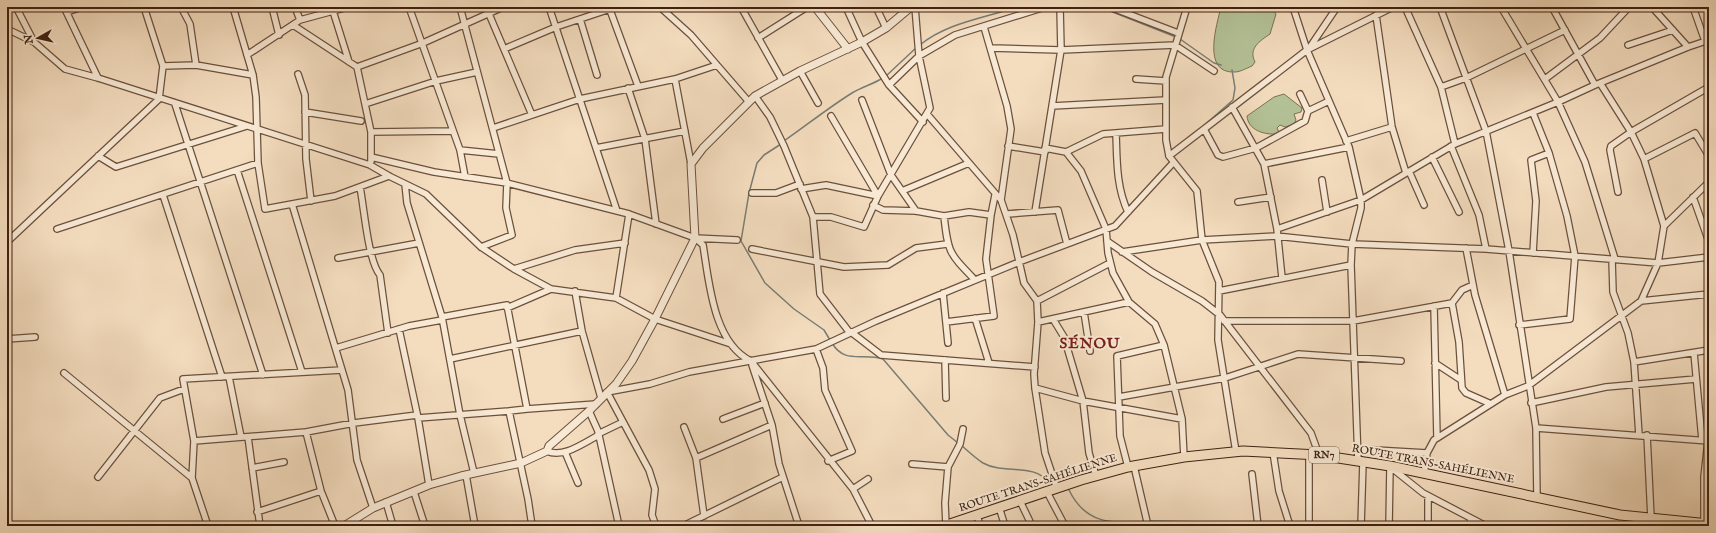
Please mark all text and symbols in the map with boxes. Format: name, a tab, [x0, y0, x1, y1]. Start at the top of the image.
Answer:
north arrow	[18, 18, 58, 58]
text: N	[21, 33, 37, 46]
district label: SÉNOU	[1060, 334, 1121, 353]
street label: ROUTE TRANS-SAHÉLIENNE	[1350, 441, 1516, 487]
road number: RN7	[1309, 447, 1339, 463]
street label: ROUTE TRANS-SAHÉLIENNE	[957, 451, 1119, 515]

